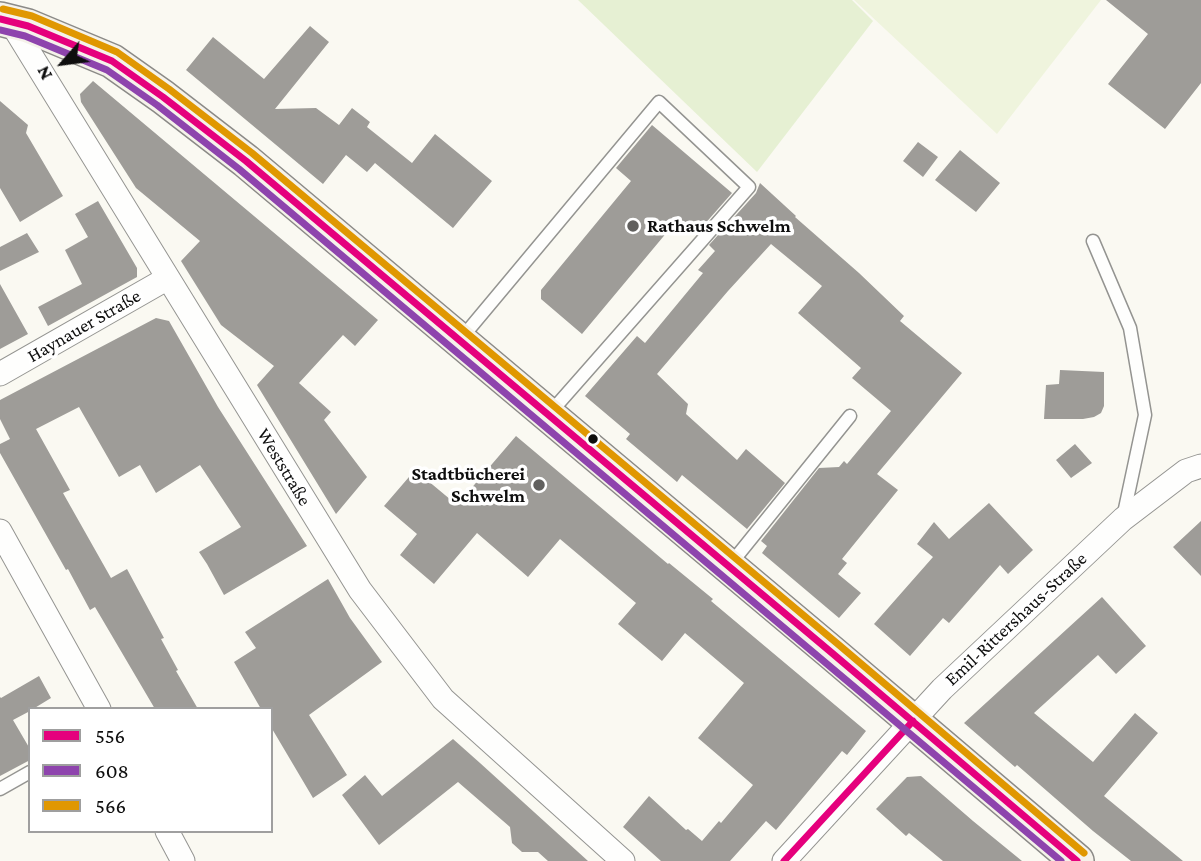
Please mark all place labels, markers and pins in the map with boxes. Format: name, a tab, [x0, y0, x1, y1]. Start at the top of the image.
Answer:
place label: Rathaus Schwelm	[647, 215, 791, 237]
marker: Rathaus Schwelm	[625, 218, 641, 234]
unlabelled marker	[586, 432, 600, 446]
place label: Stadtbücherei Schwelm	[412, 463, 525, 507]
marker: Stadtbücherei Schwelm	[531, 477, 547, 493]

